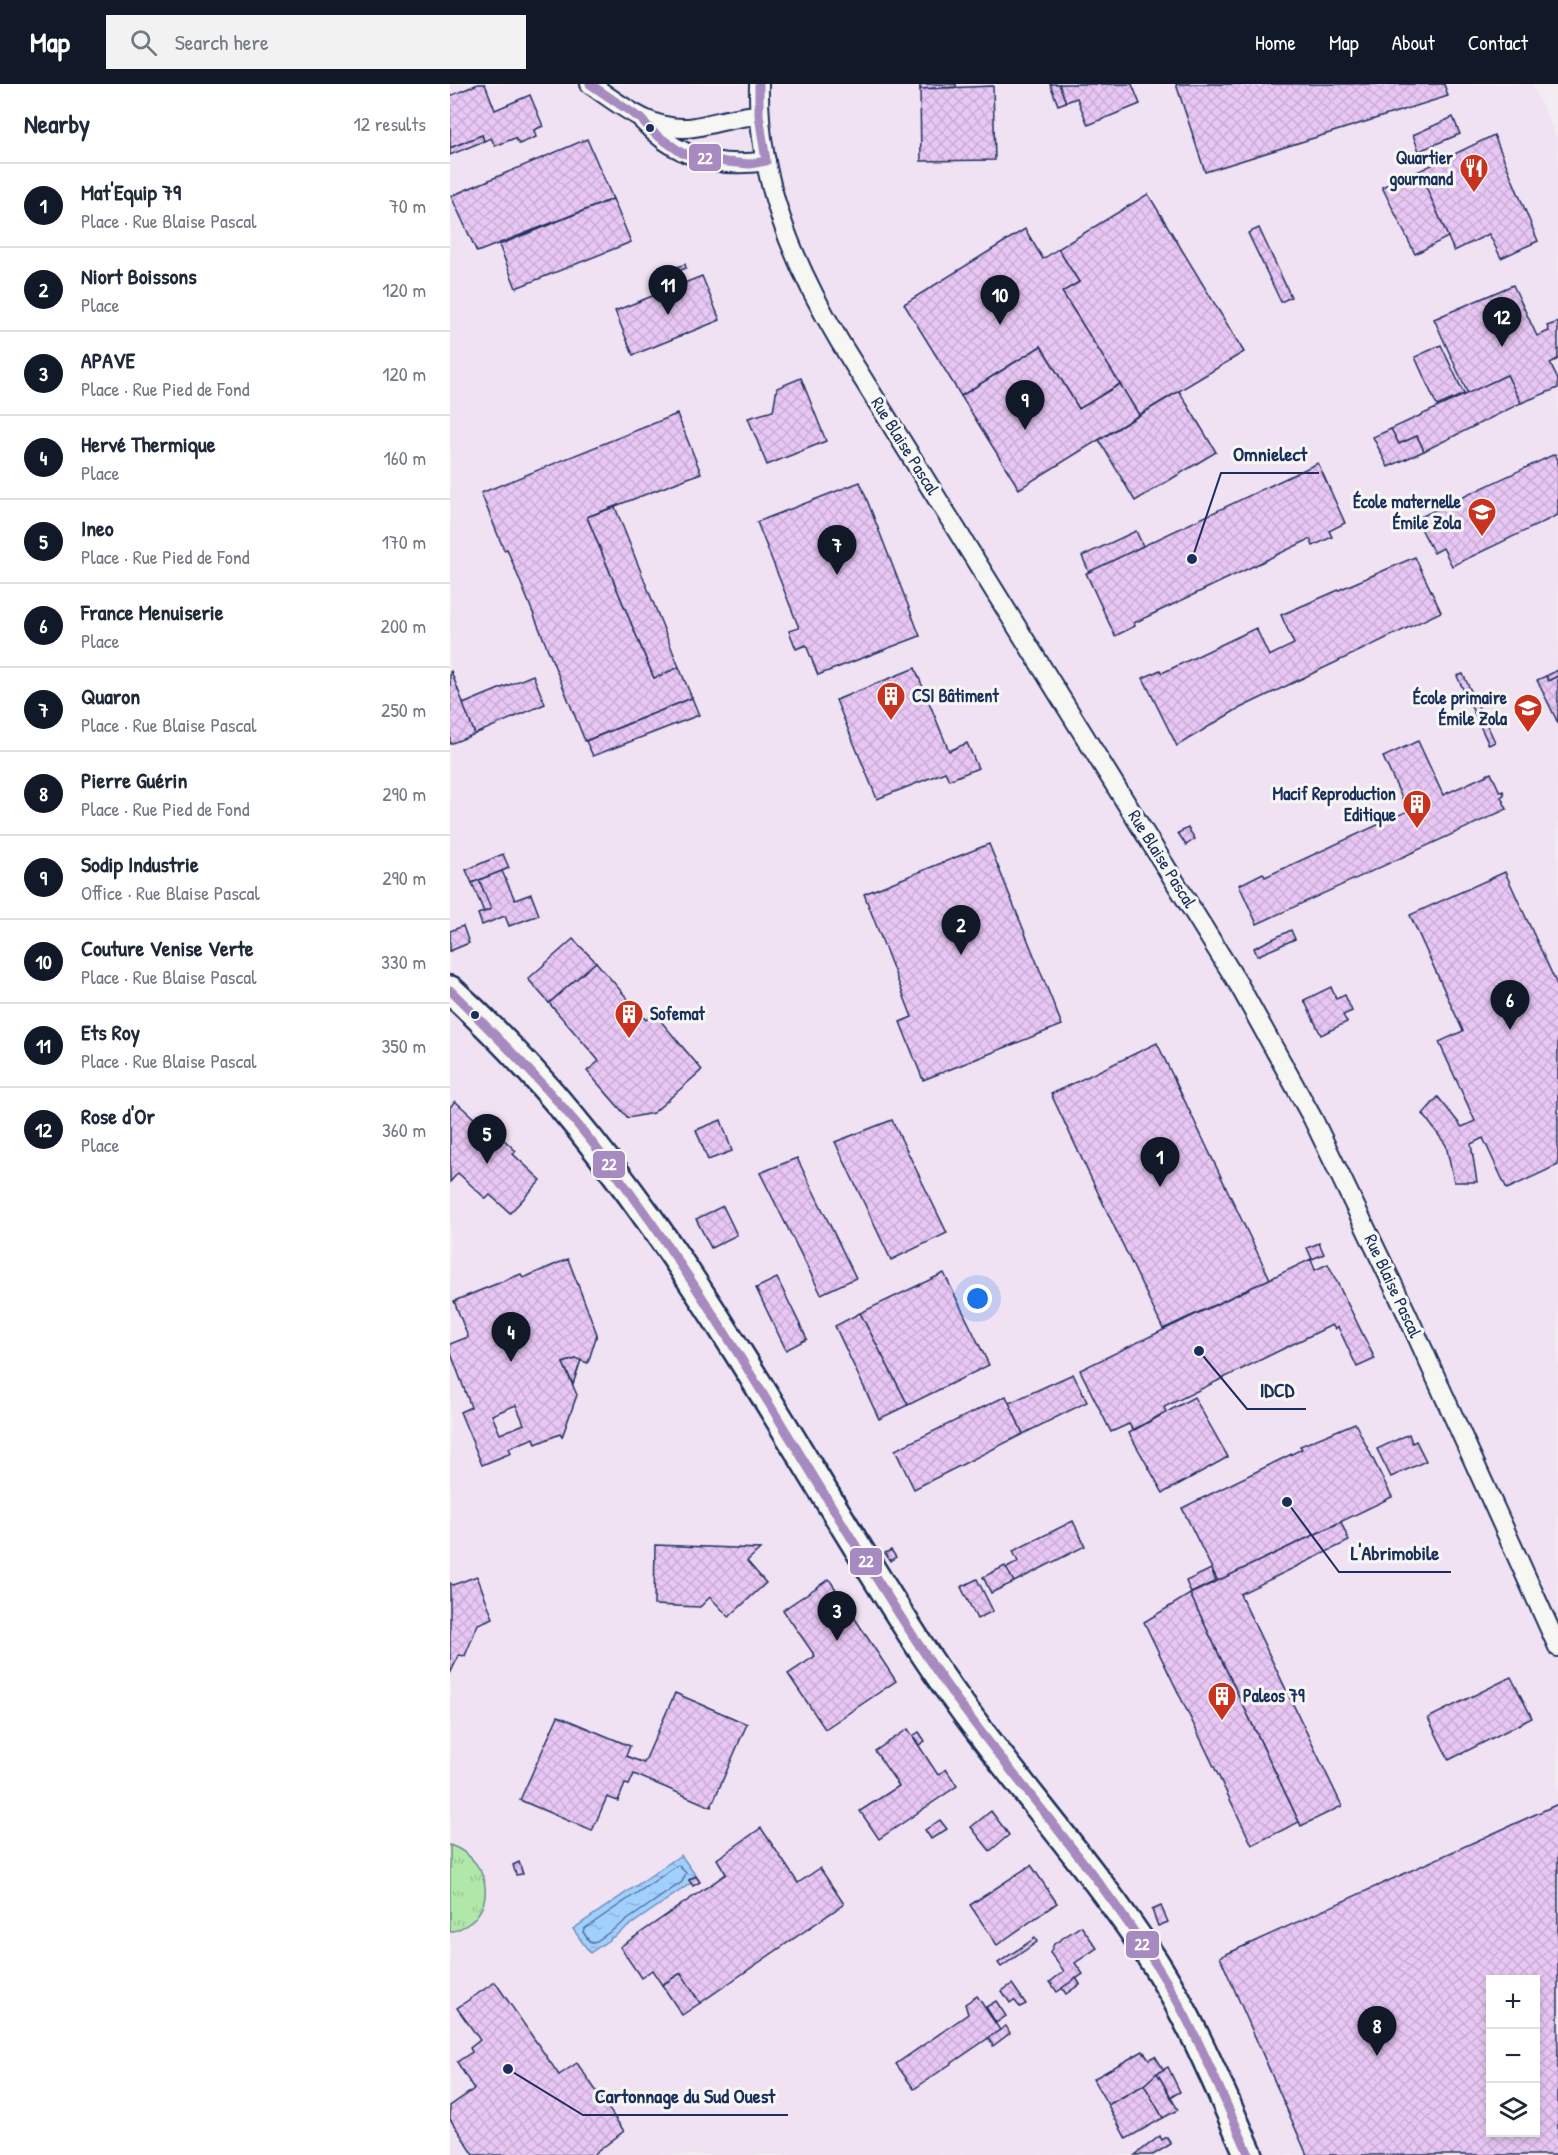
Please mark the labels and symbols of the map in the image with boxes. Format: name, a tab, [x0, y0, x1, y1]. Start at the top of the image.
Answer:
unlabelled marker	[644, 122, 656, 134]
line badge: 22	[688, 143, 722, 172]
place label: Quartier gourmand	[1389, 145, 1453, 192]
text: 22	[698, 147, 713, 169]
restaurant icon: Quartier gourmand	[1458, 152, 1490, 194]
pin: 11	[648, 266, 688, 315]
pin: 10	[980, 276, 1020, 325]
pin: 12	[1482, 298, 1522, 347]
pin: 9	[1006, 380, 1044, 430]
street label: Rue Blaise Pascal	[865, 392, 946, 500]
callout: Omnielect	[1221, 435, 1319, 473]
text: Omnielect	[1233, 440, 1308, 467]
place label: École maternelle Émile Zola	[1353, 489, 1462, 535]
school or university icon: École maternelle Émile Zola	[1466, 496, 1498, 538]
pin: 7	[818, 526, 856, 575]
building icon: CSI Bâtiment	[875, 680, 907, 722]
place label: CSI Bâtiment	[912, 683, 999, 708]
place label: École primaire Émile Zola	[1413, 685, 1508, 731]
school or university icon: École primaire Émile Zola	[1512, 692, 1544, 734]
place label: Macif Reproduction Editique	[1273, 781, 1397, 828]
building icon: Macif Reproduction Editique	[1401, 788, 1433, 830]
street label: Rue Blaise Pascal	[1122, 805, 1203, 913]
pin: 2	[942, 906, 980, 955]
pin: 6	[1490, 980, 1530, 1030]
building icon: Sofemat	[613, 998, 645, 1040]
place label: Sofemat	[650, 1001, 705, 1026]
unlabelled marker	[469, 1009, 481, 1021]
pin: 5	[468, 1114, 507, 1164]
pin: 1	[1140, 1138, 1180, 1187]
line badge: 22	[592, 1150, 626, 1179]
text: 22	[602, 1153, 617, 1175]
street label: Rue Blaise Pascal	[1359, 1230, 1428, 1342]
your location	[963, 1284, 992, 1313]
pin: 4	[492, 1312, 530, 1362]
callout: IDCD	[1247, 1371, 1306, 1409]
text: IDCD	[1260, 1376, 1295, 1403]
callout: L'Abrimobile	[1339, 1534, 1451, 1572]
text: L'Abrimobile	[1351, 1539, 1439, 1566]
line badge: 22	[849, 1547, 883, 1576]
text: 22	[859, 1550, 874, 1572]
pin: 3	[818, 1592, 856, 1641]
building icon: Paleos 79	[1206, 1680, 1238, 1722]
place label: Paleos 79	[1243, 1683, 1305, 1708]
line badge: 22	[1125, 1930, 1160, 1959]
text: 22	[1135, 1933, 1150, 1955]
pin: 8	[1358, 2006, 1396, 2056]
callout: Cartonnage du Sud Ouest	[583, 2077, 788, 2115]
text: Cartonnage du Sud Ouest	[595, 2082, 776, 2110]

